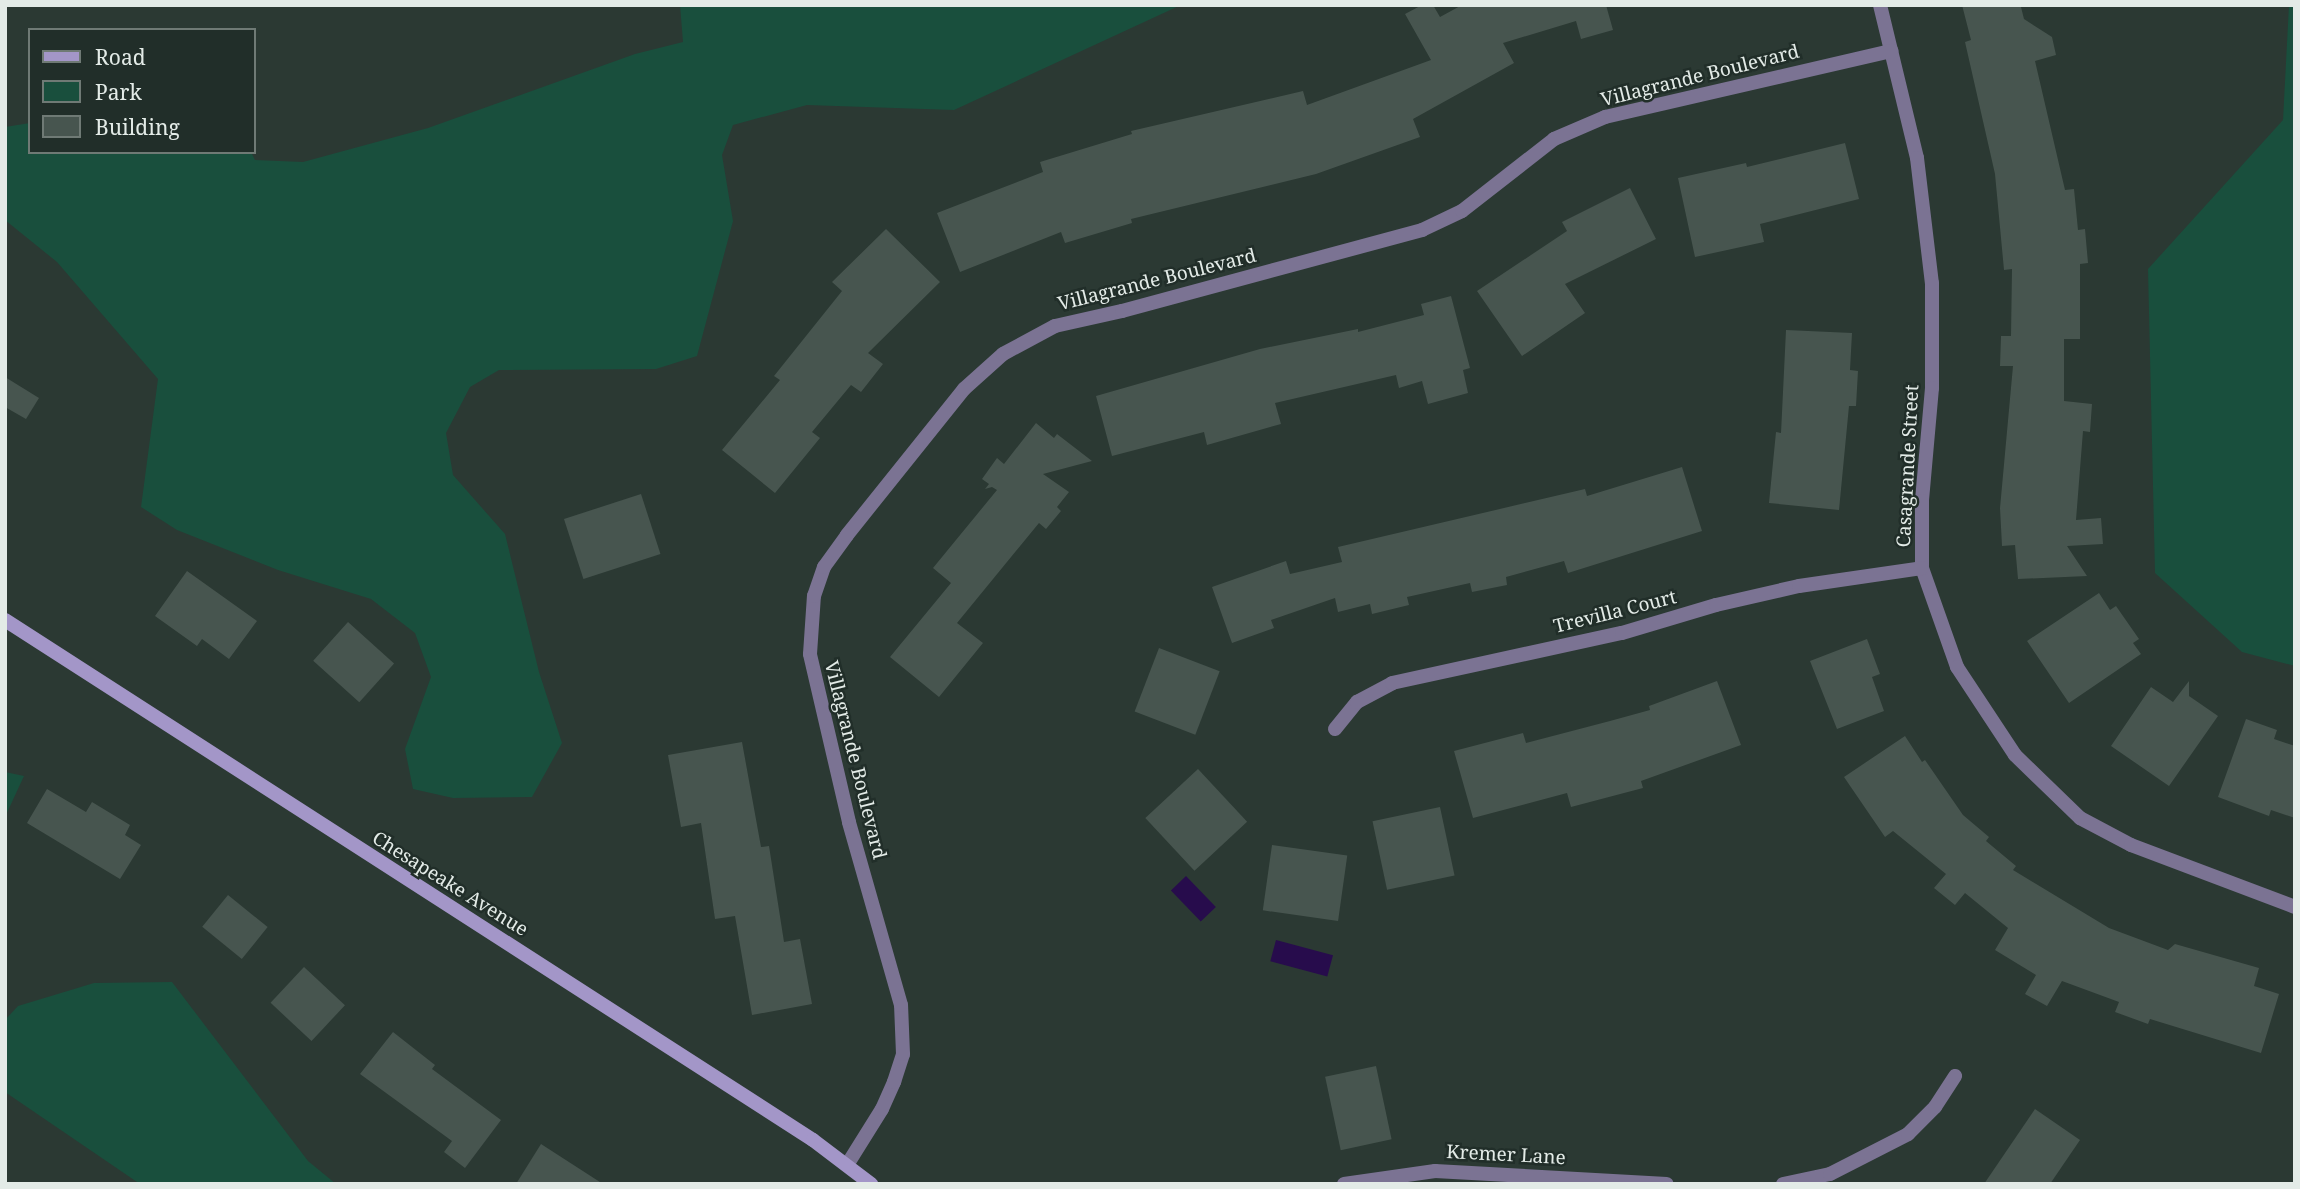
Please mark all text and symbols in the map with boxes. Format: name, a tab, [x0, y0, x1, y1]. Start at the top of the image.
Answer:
legend	[28, 28, 256, 154]
street label: Villagrande Boulevard	[1598, 40, 1802, 112]
text: Road	[95, 43, 146, 71]
text: Park	[95, 78, 142, 106]
text: Building	[95, 113, 180, 141]
street label: Villagrande Boulevard	[1055, 244, 1259, 316]
street label: Casagrande Street	[1892, 384, 1924, 548]
street label: Trevilla Court	[1551, 586, 1679, 638]
street label: Villagrande Boulevard	[819, 658, 891, 862]
street label: Chesapeake Avenue	[368, 827, 532, 941]
street label: Kremer Lane	[1446, 1140, 1566, 1170]

